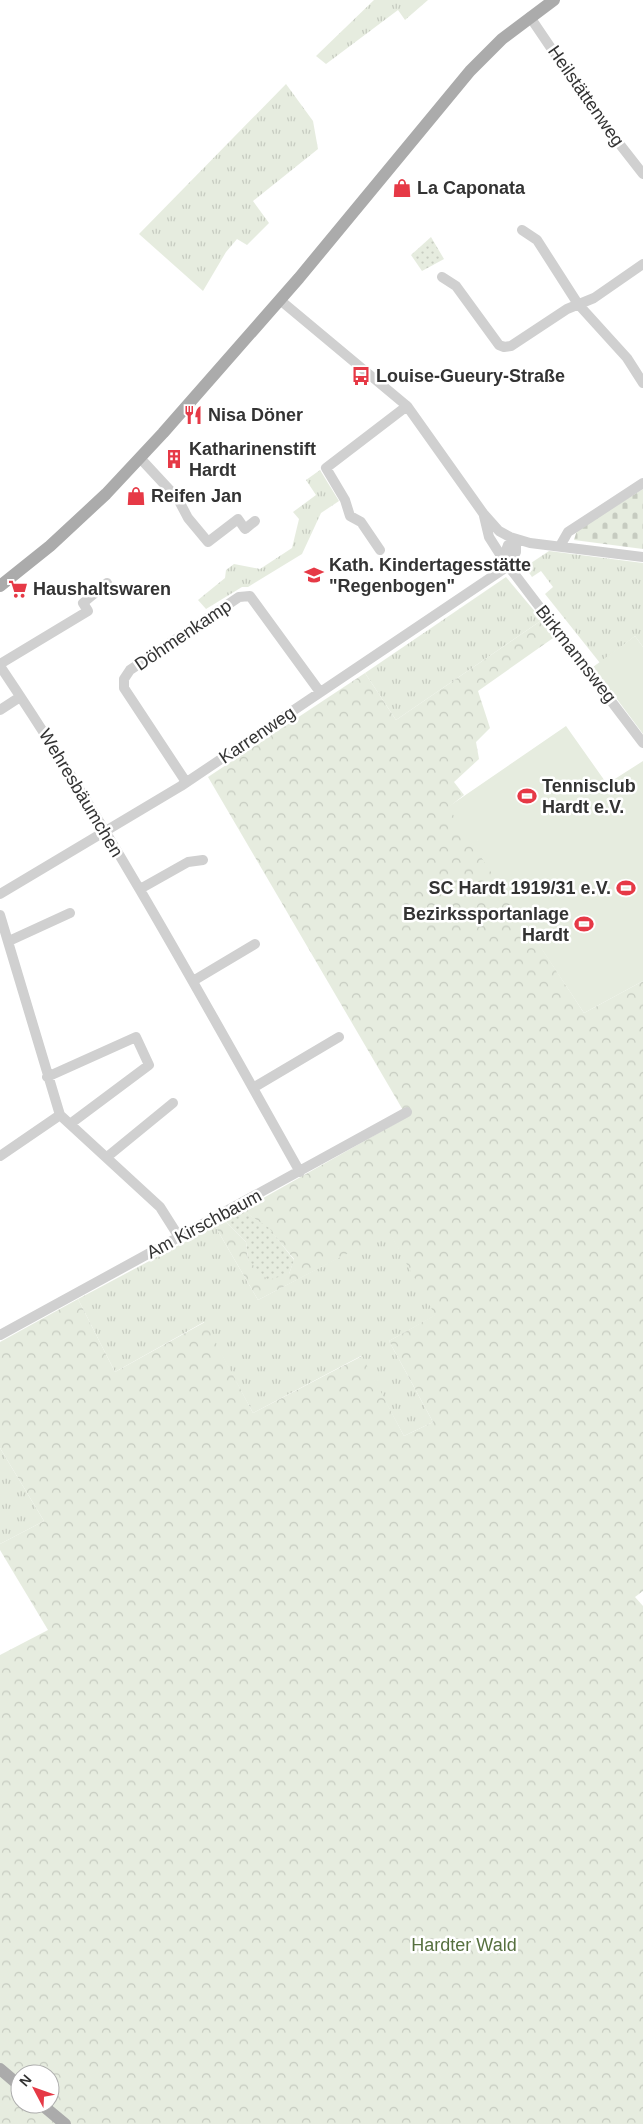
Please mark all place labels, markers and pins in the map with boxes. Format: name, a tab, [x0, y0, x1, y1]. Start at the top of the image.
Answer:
shop icon: La Caponata	[391, 177, 413, 199]
place label: La Caponata	[417, 178, 526, 198]
bus stop icon: Louise-Gueury-Straße	[350, 365, 372, 387]
place label: Louise-Gueury-Straße	[376, 366, 565, 386]
restaurant icon: Nisa Döner	[182, 404, 204, 426]
place label: Nisa Döner	[208, 405, 303, 425]
place label: Katharinenstift Hardt	[189, 439, 316, 480]
building icon: Katharinenstift Hardt	[163, 448, 185, 470]
shop icon: Reifen Jan	[125, 485, 147, 507]
place label: Reifen Jan	[151, 486, 242, 506]
place label: Kath. Kindertagesstätte "Regenbogen"	[329, 555, 531, 596]
school or university icon: Kath. Kindertagesstätte "Regenbogen"	[303, 564, 325, 586]
supermarket icon: Haushaltswaren	[7, 578, 29, 600]
place label: Haushaltswaren	[33, 579, 171, 599]
place label: Tennisclub Hardt e.V.	[542, 776, 636, 817]
sports icon: Tennisclub Hardt e.V.	[516, 785, 538, 807]
sports icon: SC Hardt 1919/31 e.V.	[615, 877, 637, 899]
place label: SC Hardt 1919/31 e.V.	[429, 878, 611, 898]
place label: Bezirkssportanlage Hardt	[403, 904, 569, 945]
sports icon: Bezirkssportanlage Hardt	[573, 913, 595, 935]

